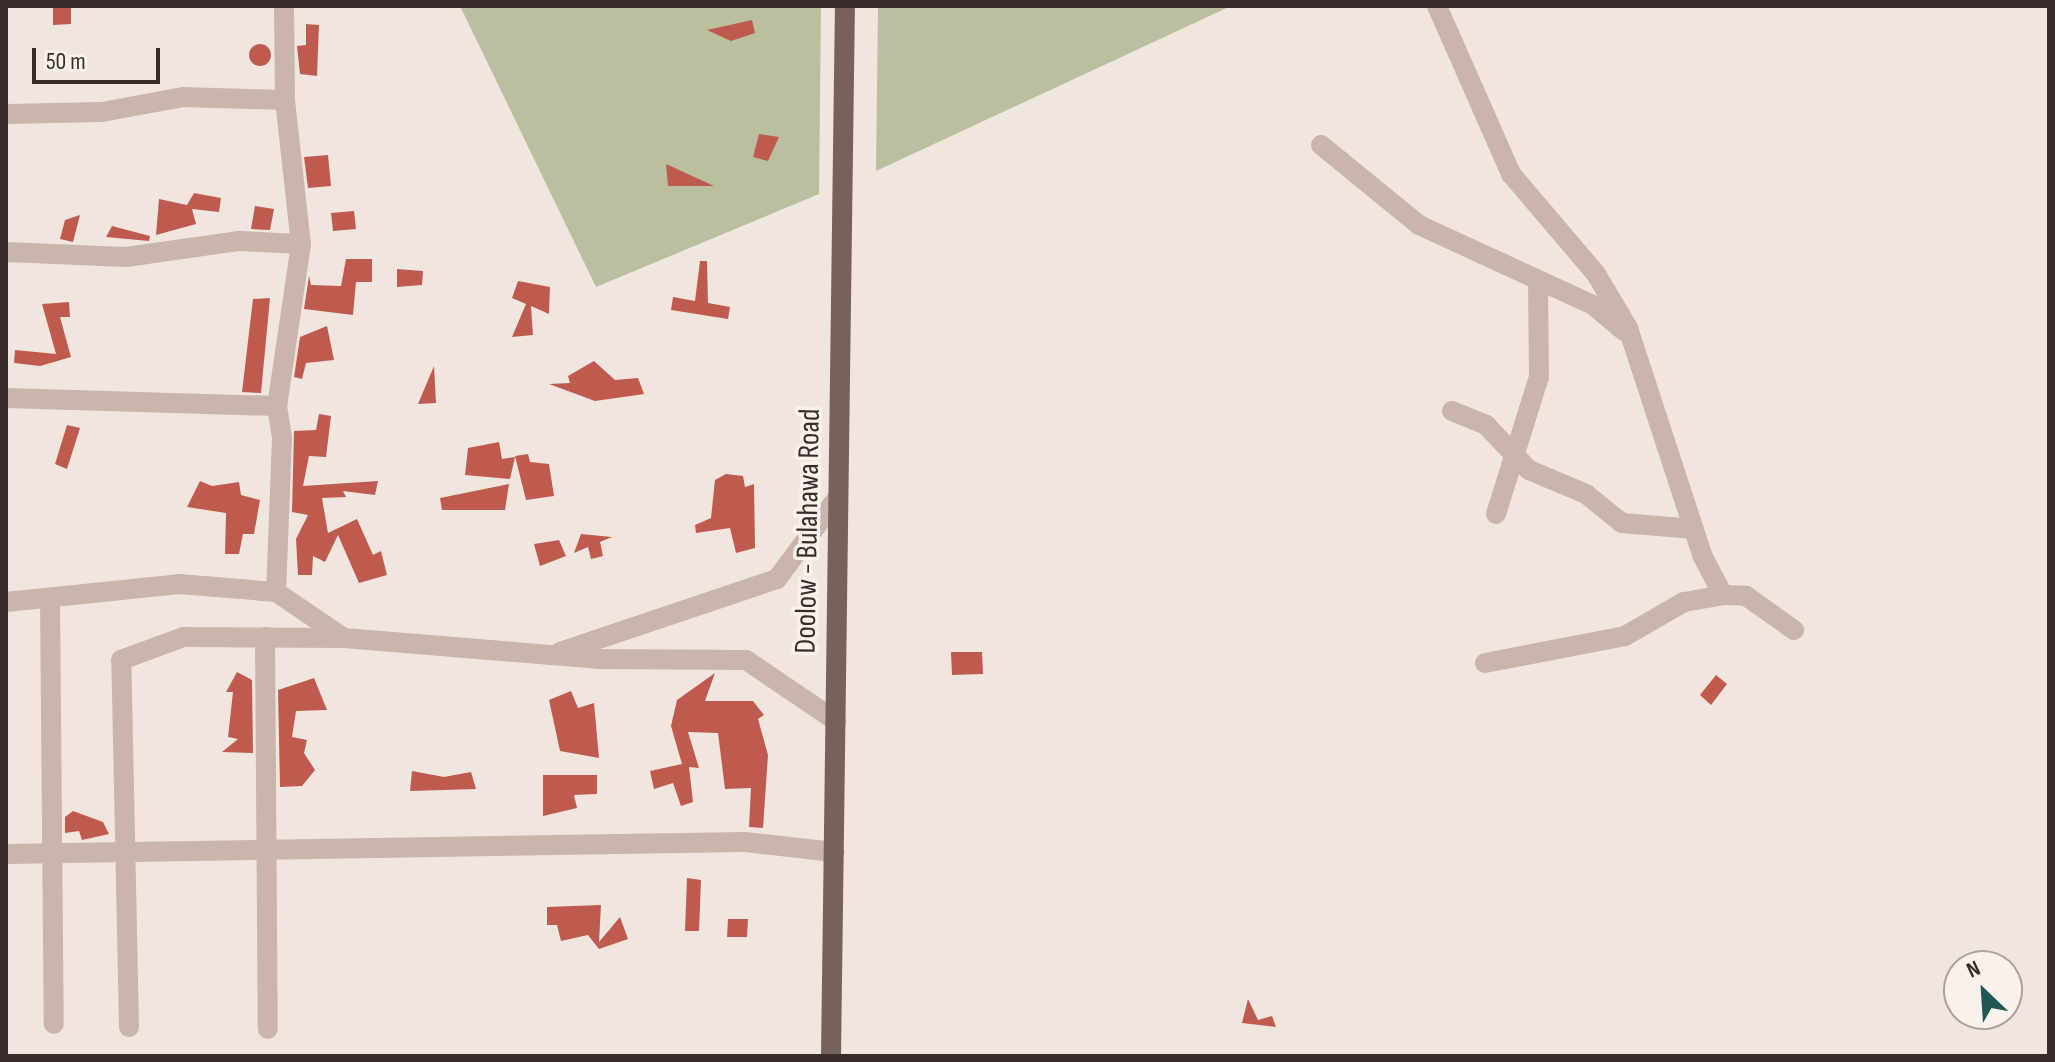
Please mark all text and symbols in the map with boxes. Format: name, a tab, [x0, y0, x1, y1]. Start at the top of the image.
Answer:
scale bar	[36, 32, 164, 82]
text: 50 m	[46, 47, 86, 76]
street label: Doolow - Bulahawa Road	[788, 408, 828, 654]
north arrow	[1943, 950, 2023, 1030]
text: N	[1962, 955, 1985, 984]

